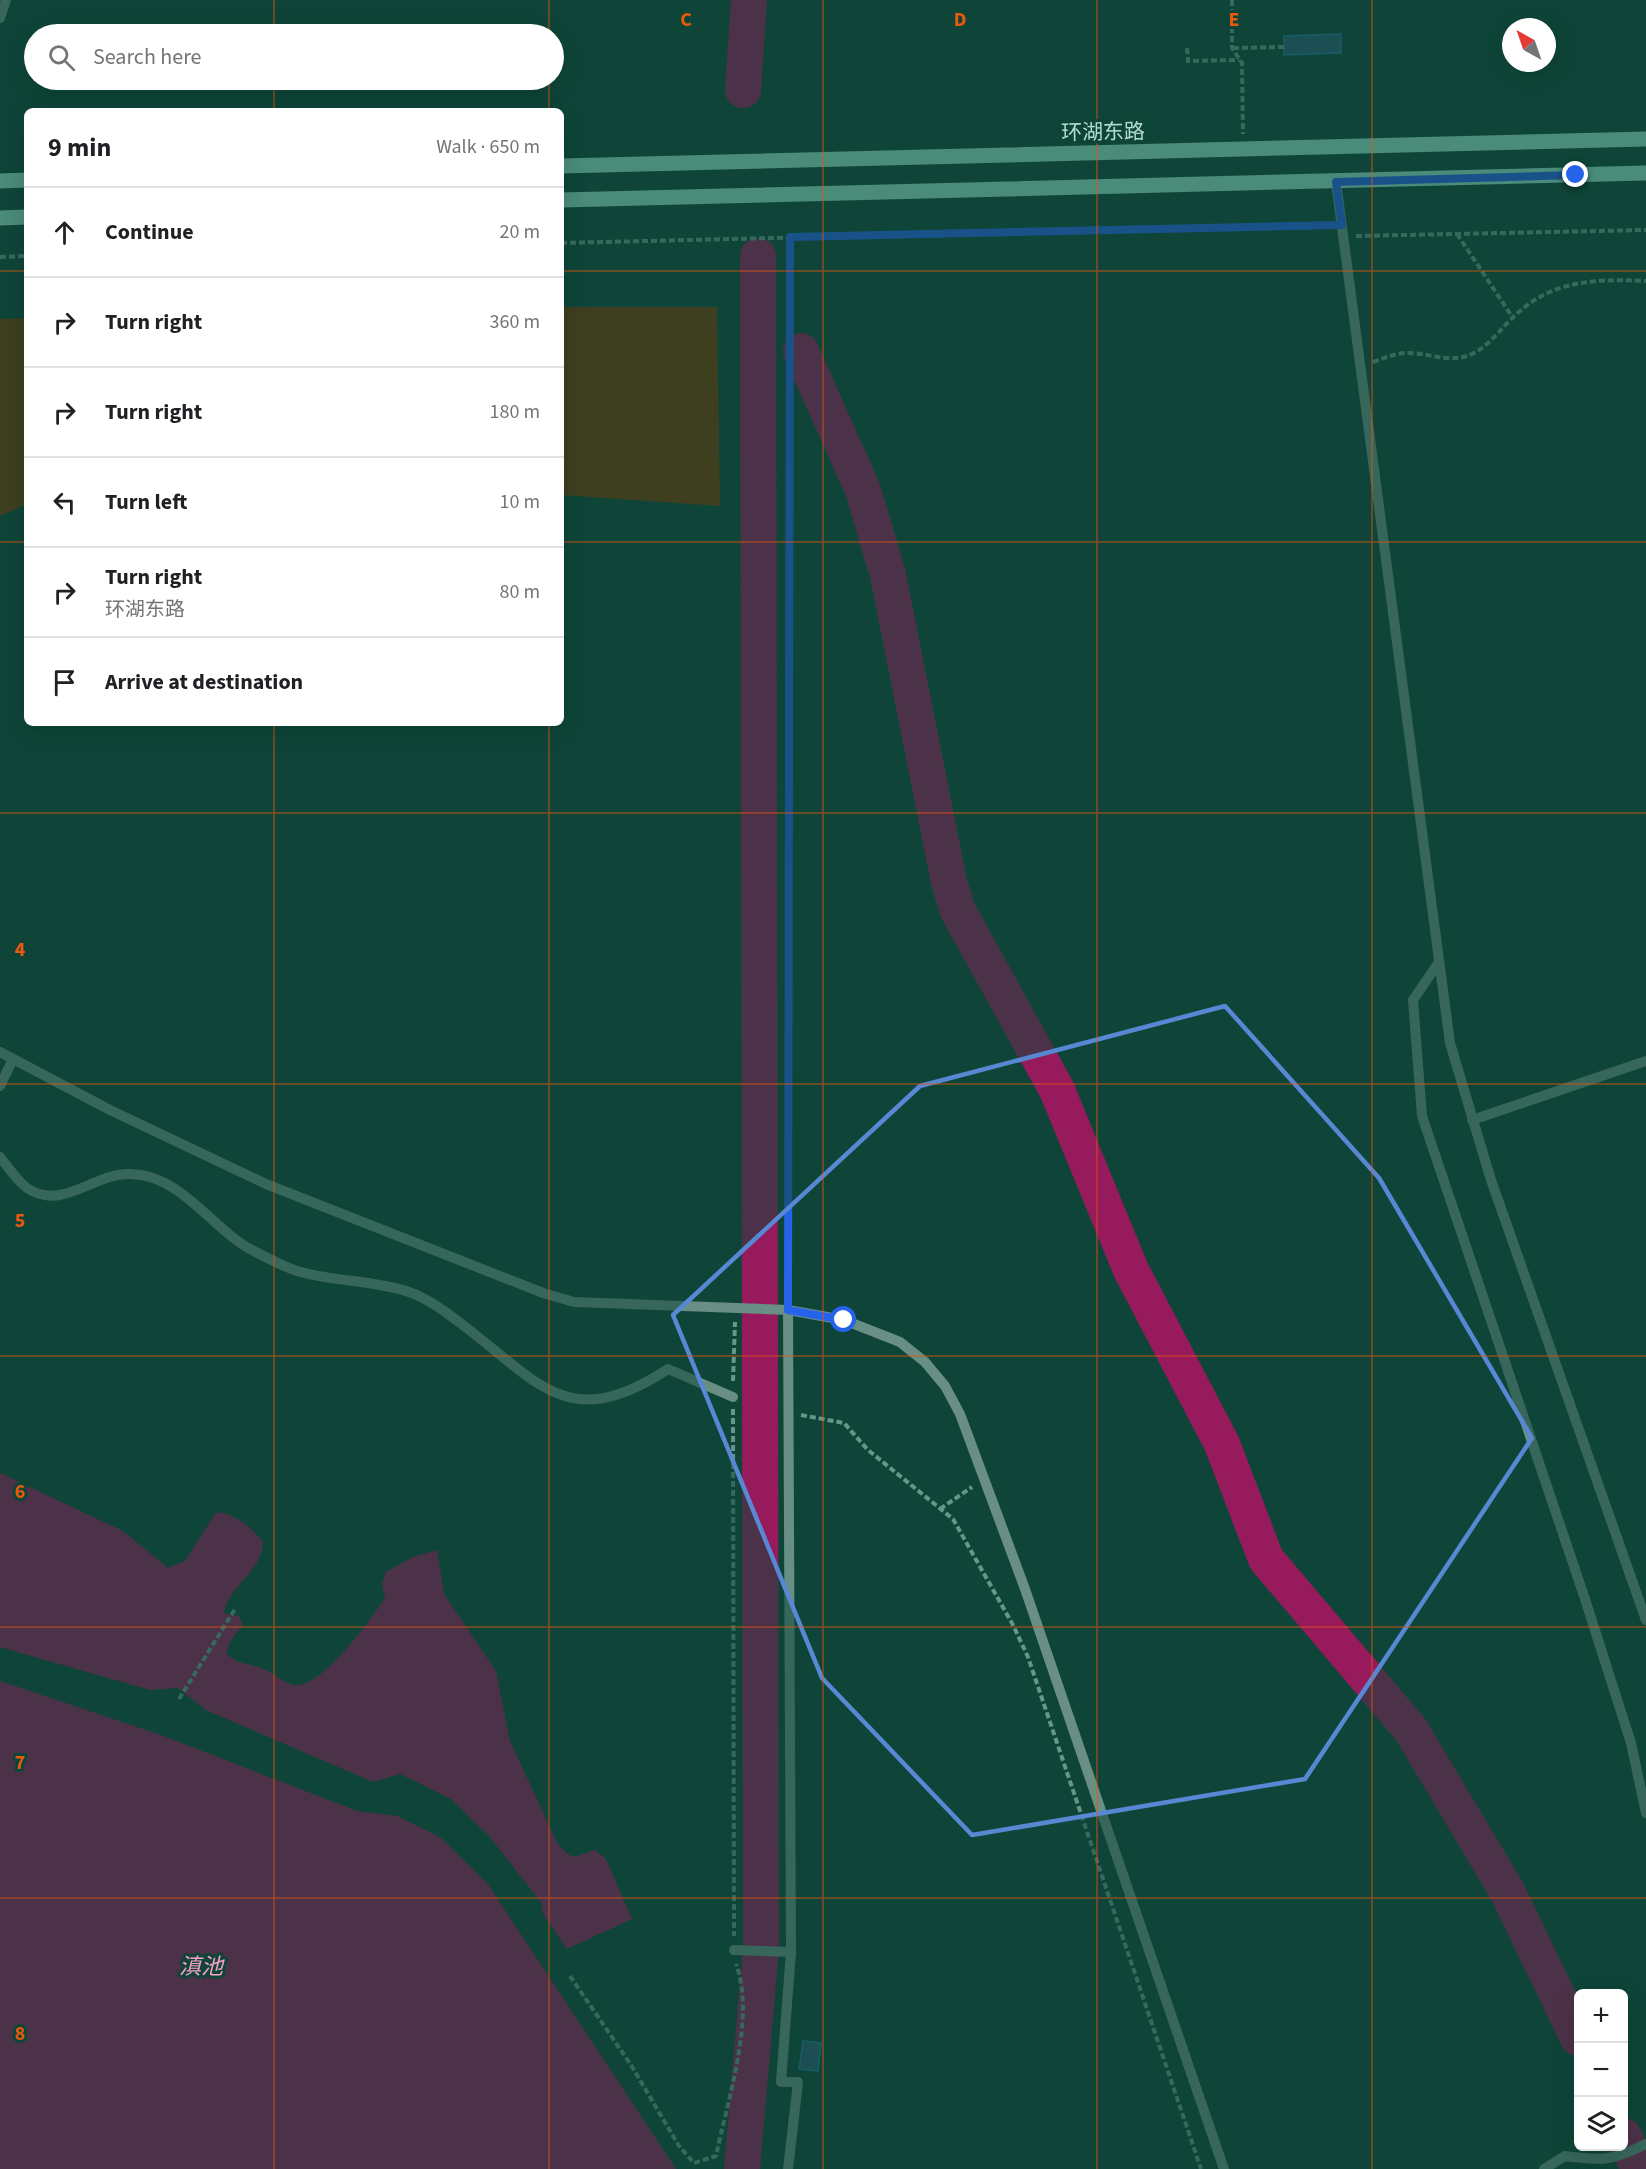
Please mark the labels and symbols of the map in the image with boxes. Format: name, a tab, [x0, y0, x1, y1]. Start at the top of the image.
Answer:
text: C	[680, 6, 692, 34]
text: D	[954, 6, 966, 34]
text: E	[1229, 6, 1239, 34]
north arrow	[1502, 18, 1556, 72]
street label: 环湖东路	[1061, 116, 1145, 148]
route end	[1562, 161, 1588, 187]
text: 4	[15, 936, 26, 964]
text: 5	[15, 1207, 25, 1235]
route start	[830, 1306, 856, 1332]
text: 6	[15, 1478, 25, 1506]
text: 7	[15, 1749, 25, 1777]
water label: 滇池	[179, 1951, 225, 1983]
text: 8	[15, 2020, 25, 2048]

